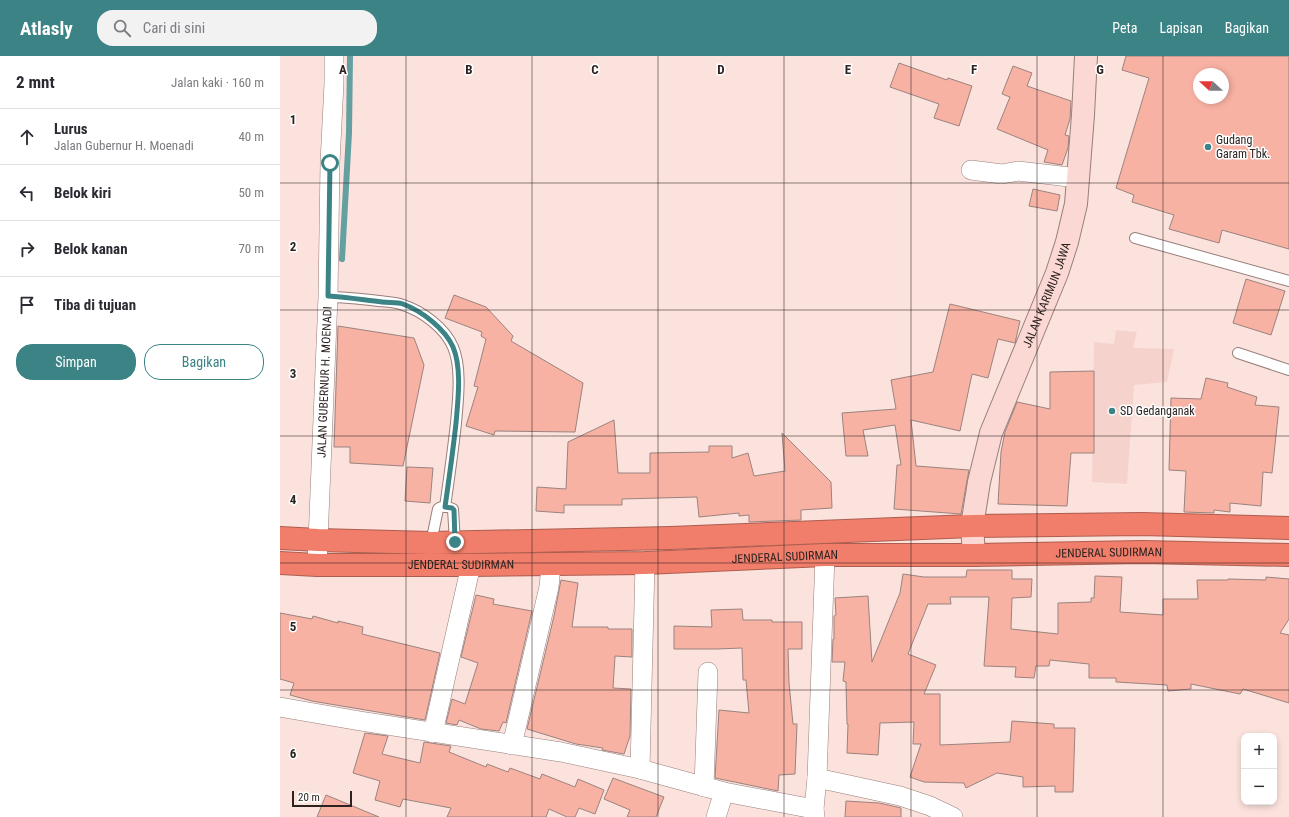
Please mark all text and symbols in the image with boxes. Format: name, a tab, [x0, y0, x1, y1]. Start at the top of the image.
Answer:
search box	[97, 10, 377, 46]
text: Atlasly	[20, 17, 73, 40]
icon: search	[111, 17, 133, 39]
text: Cari di sini	[143, 19, 205, 37]
text: Peta	[1112, 20, 1137, 36]
text: Lapisan	[1159, 20, 1203, 36]
text: Bagikan	[1225, 20, 1269, 36]
text: A	[339, 62, 347, 77]
text: B	[465, 62, 473, 77]
text: C	[591, 62, 599, 77]
text: D	[717, 62, 725, 77]
text: E	[845, 62, 852, 77]
text: F	[971, 62, 977, 77]
text: G	[1096, 62, 1104, 77]
north arrow	[1193, 68, 1229, 104]
text: 2 mnt	[16, 72, 55, 92]
text: Jalan kaki · 160 m	[171, 75, 264, 90]
text: 1	[290, 112, 296, 127]
text: Lurus	[54, 120, 88, 138]
icon: ahead	[16, 126, 38, 148]
text: 40 m	[238, 129, 264, 144]
place label: Gudang Garam Tbk.	[1216, 133, 1270, 161]
text: Jalan Gubernur H. Moenadi	[54, 138, 194, 153]
marker: Gudang Garam Tbk.	[1203, 142, 1213, 152]
route start	[321, 154, 339, 172]
icon: left	[16, 182, 38, 204]
text: Belok kiri	[54, 184, 111, 202]
text: 50 m	[238, 185, 264, 200]
icon: right	[16, 238, 38, 260]
text: 2	[290, 239, 297, 254]
text: Belok kanan	[54, 240, 128, 258]
street label: JALAN KARIMUN JAWA	[1020, 240, 1074, 350]
text: 70 m	[238, 241, 264, 256]
icon: arrive	[16, 294, 38, 316]
text: Tiba di tujuan	[54, 296, 136, 314]
street label: JALAN GUBERNUR H. MOENADI	[314, 306, 335, 458]
button: Simpan	[16, 344, 136, 380]
button: Bagikan	[144, 344, 264, 380]
text: 3	[290, 366, 296, 381]
place label: SD Gedanganak	[1120, 404, 1195, 418]
marker: SD Gedanganak	[1107, 406, 1117, 416]
text: 4	[290, 492, 297, 507]
route end	[446, 533, 464, 551]
street label: JENDERAL SUDIRMAN	[1055, 545, 1162, 561]
street label: JENDERAL SUDIRMAN	[731, 548, 838, 566]
street label: JENDERAL SUDIRMAN	[408, 558, 514, 572]
text: 5	[290, 619, 297, 634]
map controls	[1241, 733, 1277, 805]
button: +	[1241, 733, 1277, 769]
text: 6	[290, 746, 297, 761]
button: −	[1241, 769, 1277, 805]
scale bar	[292, 789, 352, 808]
text: 20 m	[298, 791, 320, 804]

